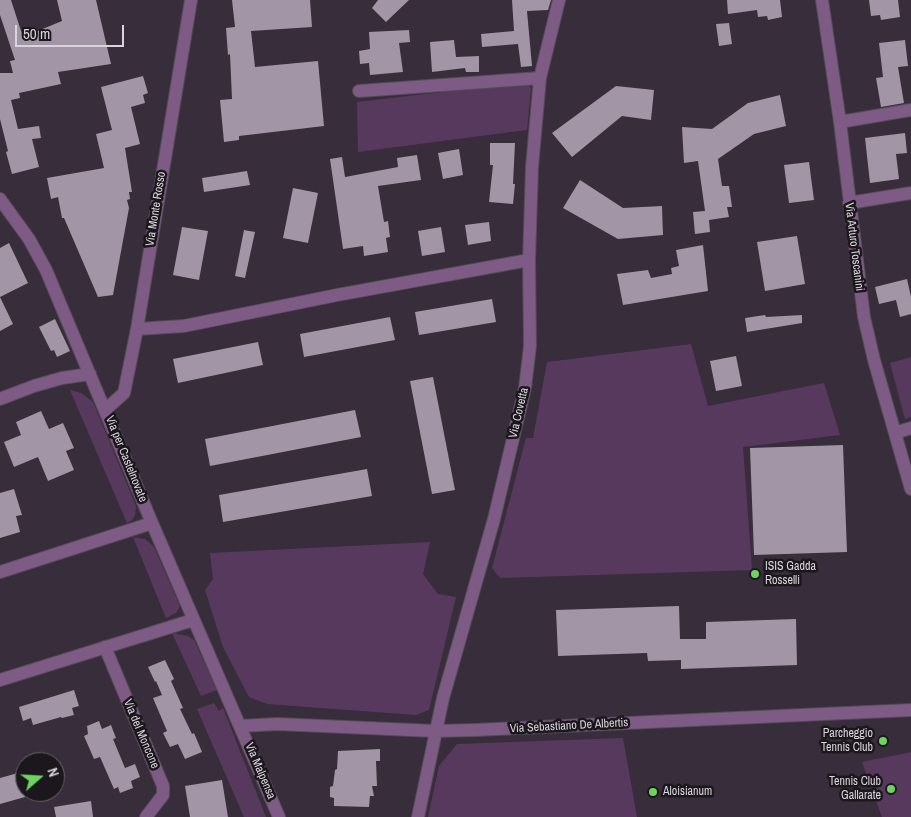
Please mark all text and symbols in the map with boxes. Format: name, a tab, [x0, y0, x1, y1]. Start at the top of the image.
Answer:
scale bar	[18, 15, 126, 47]
text: 50 m	[23, 23, 50, 44]
street label: Via Monte Rosso	[143, 171, 169, 247]
street label: Via Arturo Toscanini	[841, 202, 867, 292]
street label: Via Covetta	[506, 386, 532, 440]
street label: Via per Castelnovate	[102, 414, 150, 504]
place label: ISIS Gadda Rosselli	[765, 560, 816, 588]
marker: ISIS Gadda Rosselli	[749, 568, 761, 580]
street label: Via del Moncone	[120, 697, 162, 771]
street label: Via Sebastiano De Albertis	[509, 716, 629, 736]
place label: Parcheggio Tennis Club	[821, 727, 873, 755]
marker: Parcheggio Tennis Club	[877, 735, 889, 747]
street label: Via Malpensa	[242, 741, 278, 801]
north arrow	[15, 752, 65, 802]
text: N	[43, 766, 63, 779]
place label: Tennis Club Gallarate	[829, 775, 881, 803]
marker: Tennis Club Gallarate	[885, 783, 897, 795]
place label: Aloisianum	[663, 785, 712, 799]
marker: Aloisianum	[647, 786, 659, 798]

